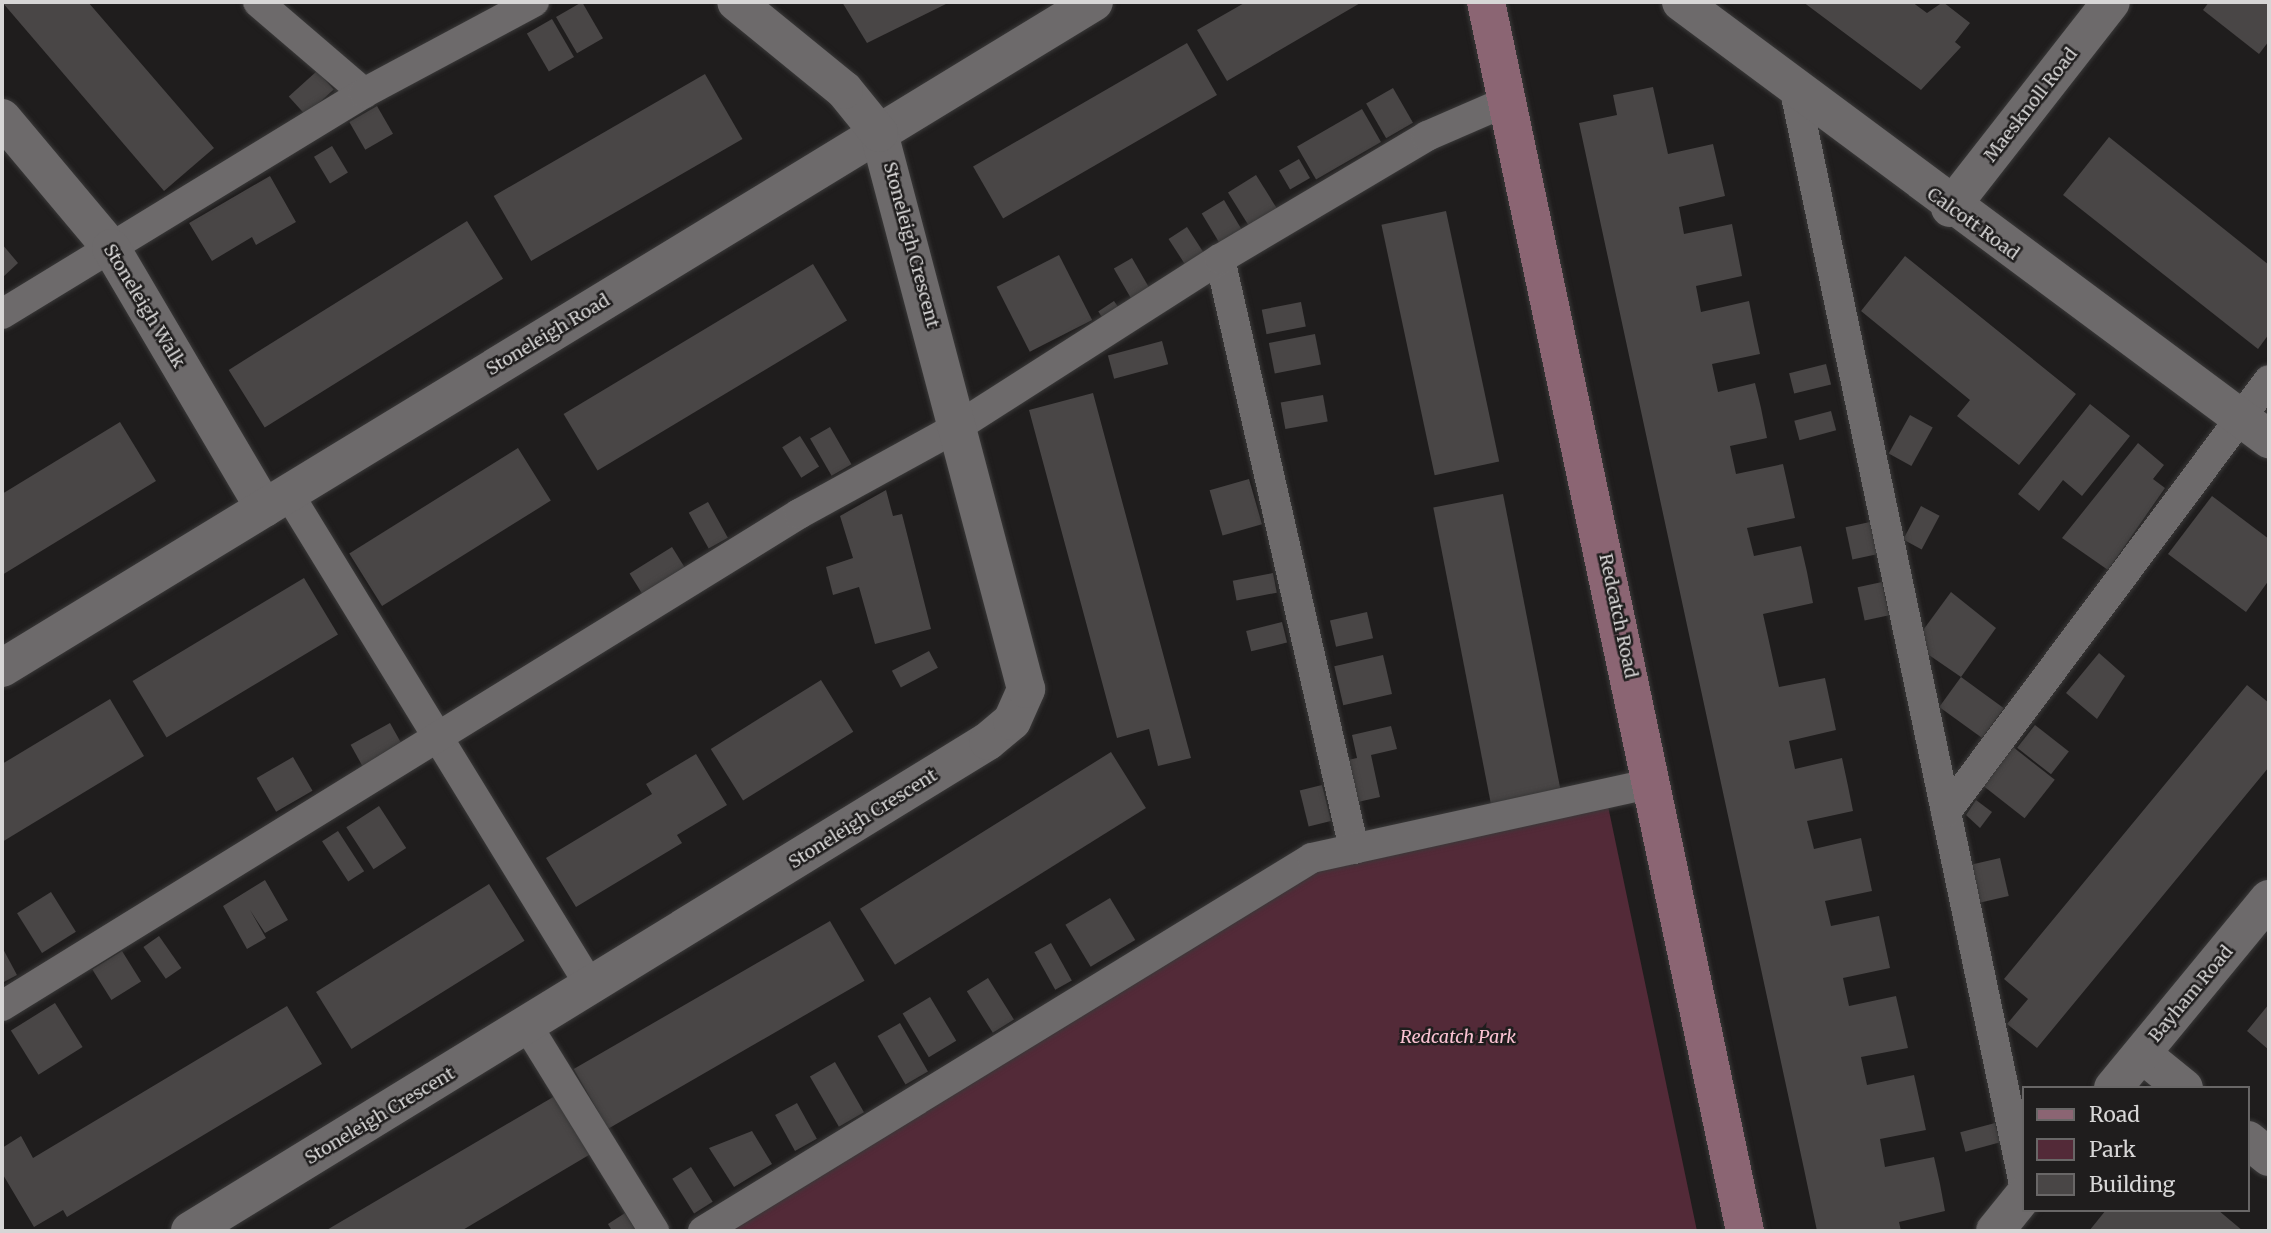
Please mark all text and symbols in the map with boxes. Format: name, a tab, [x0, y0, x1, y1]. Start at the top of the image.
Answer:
street label: Maesknoll Road	[1980, 44, 2082, 166]
street label: Stoneleigh Crescent	[878, 160, 944, 330]
street label: Calcott Road	[1923, 183, 2023, 265]
street label: Stoneleigh Walk	[99, 240, 189, 372]
street label: Stoneleigh Road	[482, 290, 614, 380]
street label: Redcatch Road	[1594, 552, 1642, 680]
street label: Stoneleigh Crescent	[785, 765, 941, 873]
street label: Bayham Road	[2144, 941, 2238, 1047]
park label: Redcatch Park	[1400, 1026, 1516, 1048]
street label: Stoneleigh Crescent	[301, 1063, 459, 1169]
legend	[2022, 1086, 2250, 1212]
text: Road	[2089, 1101, 2140, 1128]
text: Park	[2089, 1136, 2136, 1163]
text: Building	[2089, 1171, 2175, 1198]

